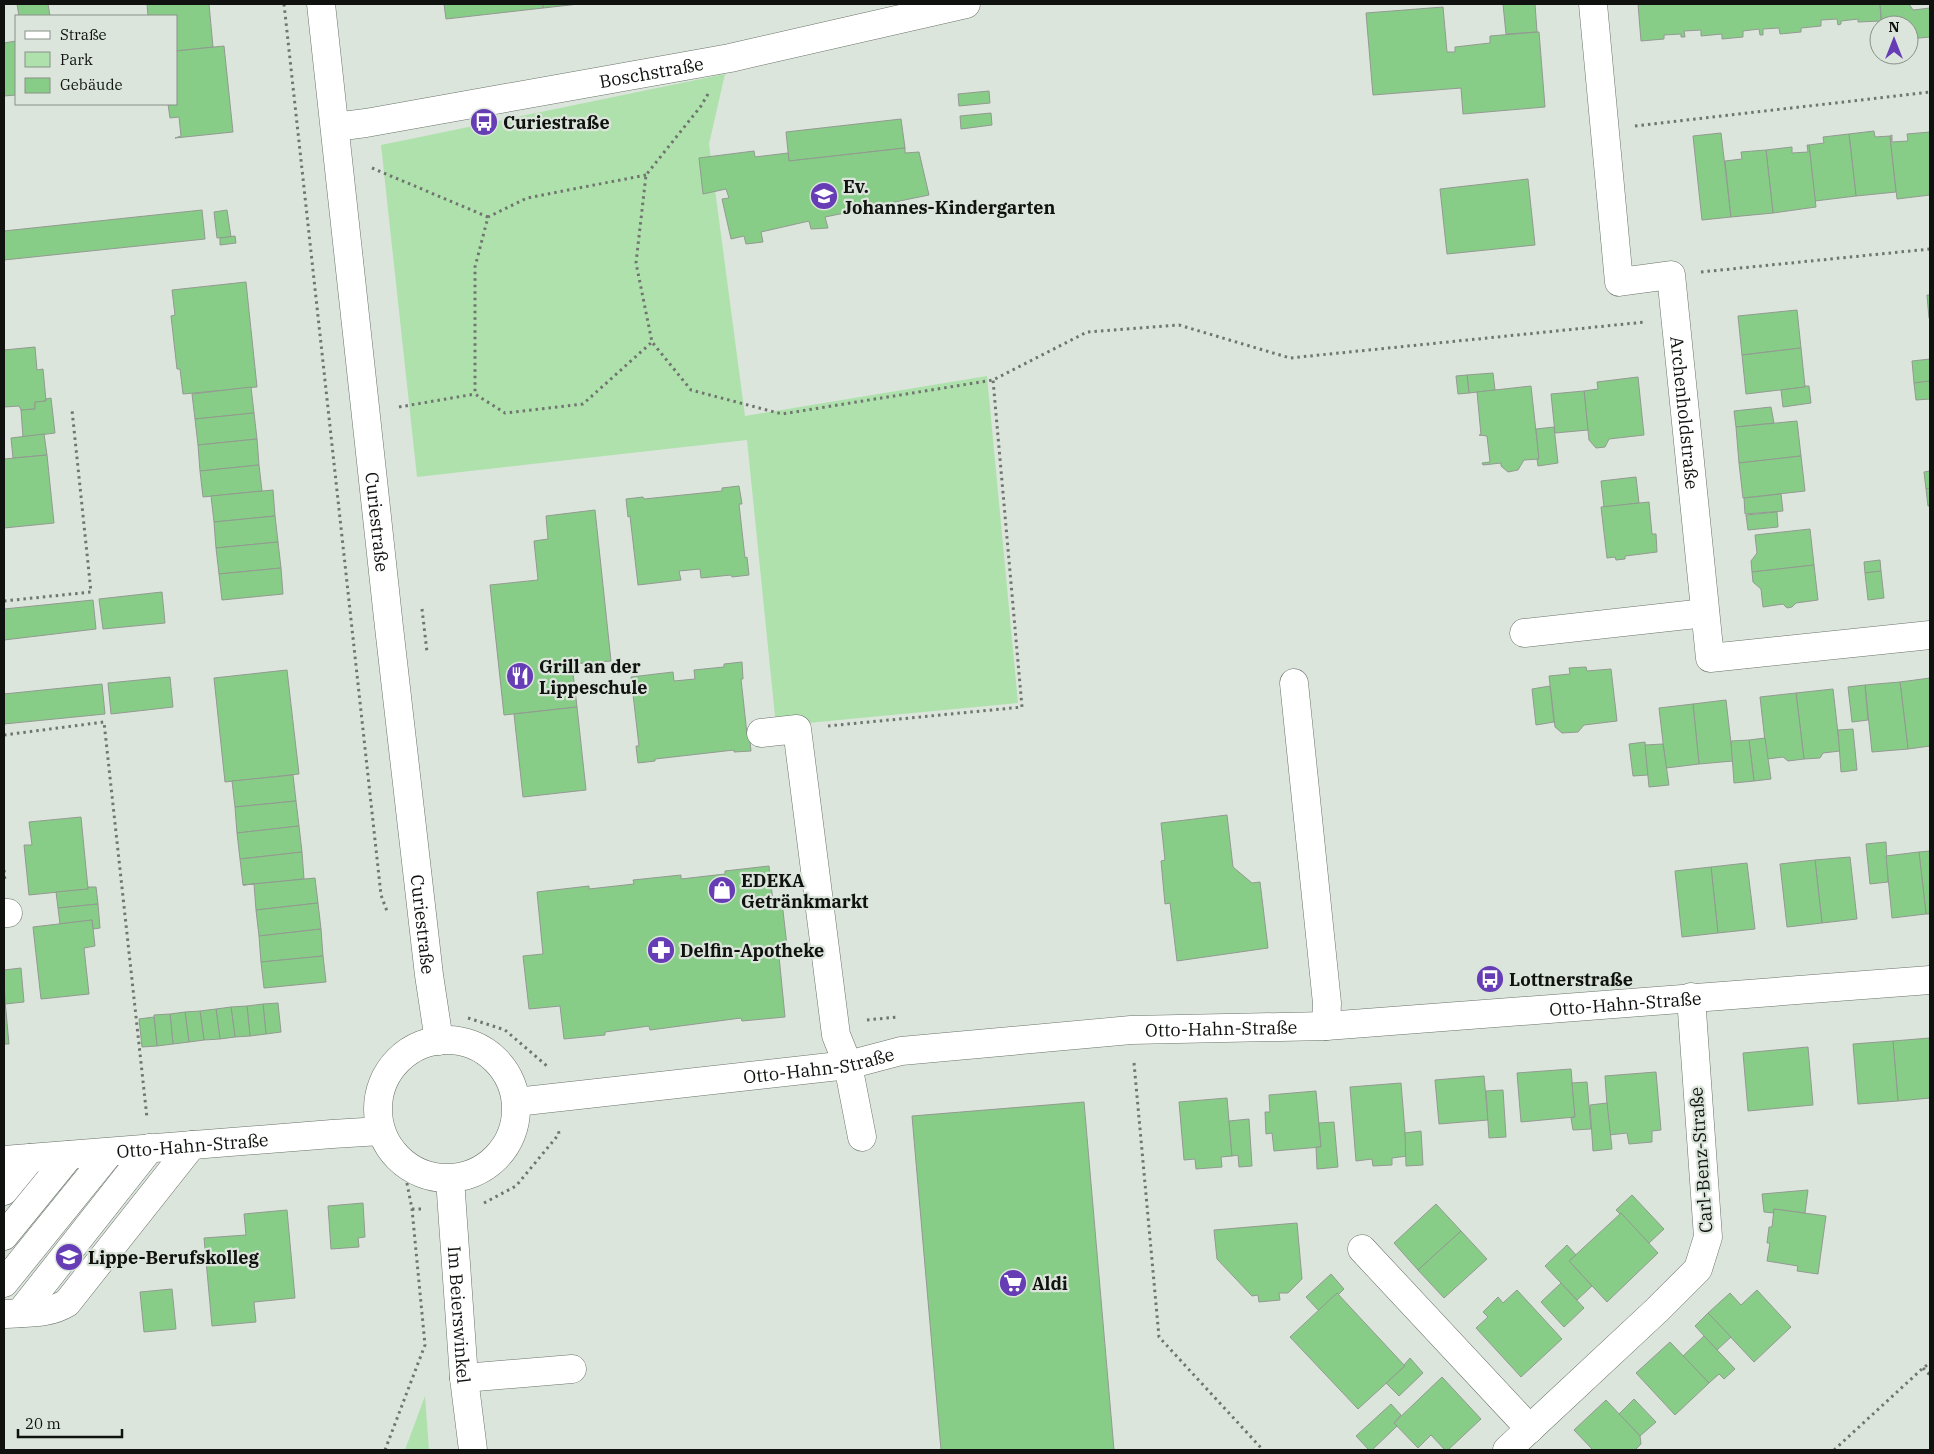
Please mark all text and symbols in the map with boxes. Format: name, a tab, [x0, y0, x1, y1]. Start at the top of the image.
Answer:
legend	[15, 15, 178, 105]
north arrow	[1869, 15, 1919, 65]
text: N	[1888, 18, 1900, 36]
text: Straße	[60, 25, 107, 44]
text: Park	[60, 50, 93, 69]
street label: Boschstraße	[597, 51, 705, 93]
text: Gebäude	[60, 75, 123, 94]
bus stop icon: Curiestraße	[469, 107, 499, 137]
place label: Curiestraße	[503, 111, 610, 134]
place label: Ev. Johannes-Kindergarten	[843, 175, 1055, 219]
school or university icon: Ev. Johannes-Kindergarten	[809, 181, 839, 211]
street label: Archenholdstraße	[1666, 335, 1704, 490]
street label: Curiestraße	[361, 471, 394, 573]
place label: Grill an der Lippeschule	[539, 655, 647, 699]
restaurant icon: Grill an der Lippeschule	[505, 661, 535, 691]
place label: EDEKA Getränkmarkt	[741, 869, 869, 913]
street label: Curiestraße	[406, 873, 440, 975]
shop icon: EDEKA Getränkmarkt	[707, 875, 737, 905]
pharmacy icon: Delfin-Apotheke	[646, 935, 676, 965]
place label: Delfin-Apotheke	[680, 939, 824, 962]
bus stop icon: Lottnerstraße	[1475, 964, 1505, 994]
place label: Lottnerstraße	[1509, 968, 1633, 991]
street label: Otto-Hahn-Straße	[1548, 986, 1702, 1020]
street label: Otto-Hahn-Straße	[1145, 1015, 1298, 1041]
street label: Otto-Hahn-Straße	[742, 1042, 897, 1088]
street label: Carl-Benz-Straße	[1684, 1086, 1718, 1234]
street label: Otto-Hahn-Straße	[115, 1128, 269, 1163]
school or university icon: Lippe-Berufskolleg	[54, 1242, 84, 1272]
street label: Im Beierswinkel	[443, 1245, 476, 1385]
place label: Lippe-Berufskolleg	[88, 1246, 260, 1269]
supermarket icon: Aldi	[998, 1268, 1028, 1298]
place label: Aldi	[1032, 1272, 1068, 1295]
scale bar	[18, 1406, 121, 1438]
text: 20 m	[25, 1414, 61, 1433]

